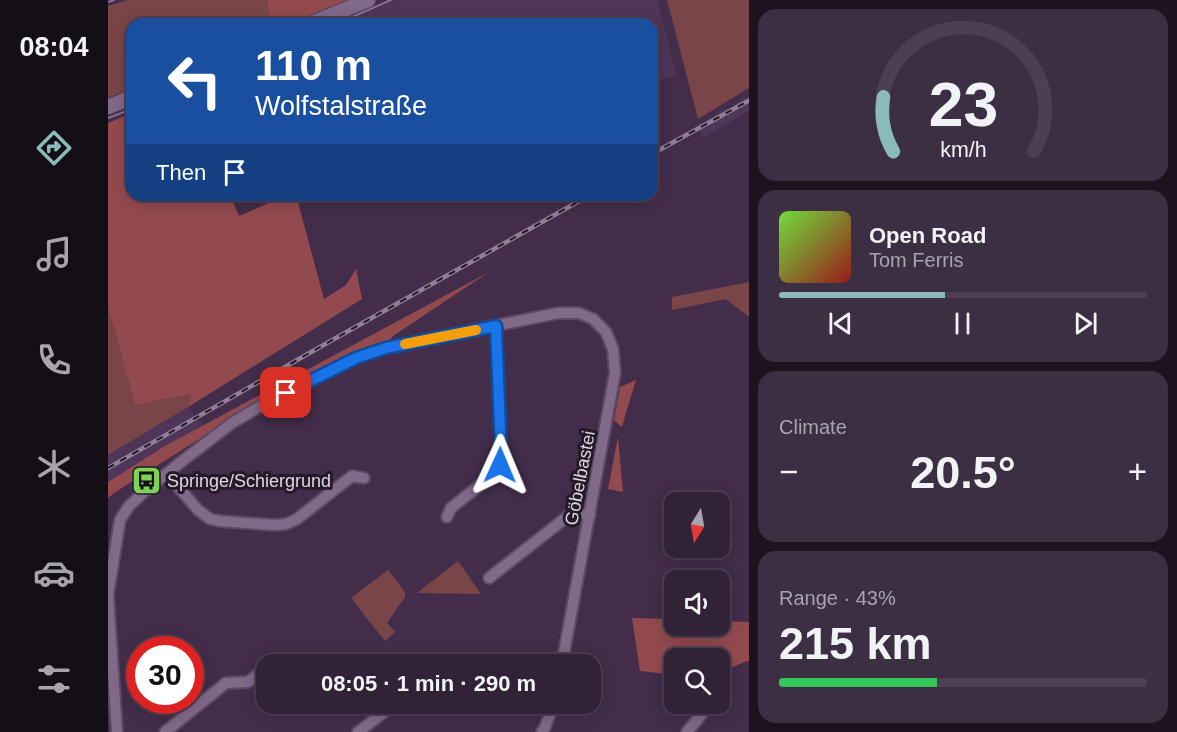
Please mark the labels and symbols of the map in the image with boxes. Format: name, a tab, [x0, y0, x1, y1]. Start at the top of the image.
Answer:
pin	[260, 367, 311, 418]
street label: Göbelbastei	[561, 429, 599, 527]
position arrow	[468, 433, 532, 497]
bus stop icon: Springe/Schiergrund	[130, 465, 162, 497]
place label: Springe/Schiergrund	[167, 471, 331, 491]
north arrow	[664, 492, 730, 558]
speed limit sign: 30	[126, 636, 204, 714]

